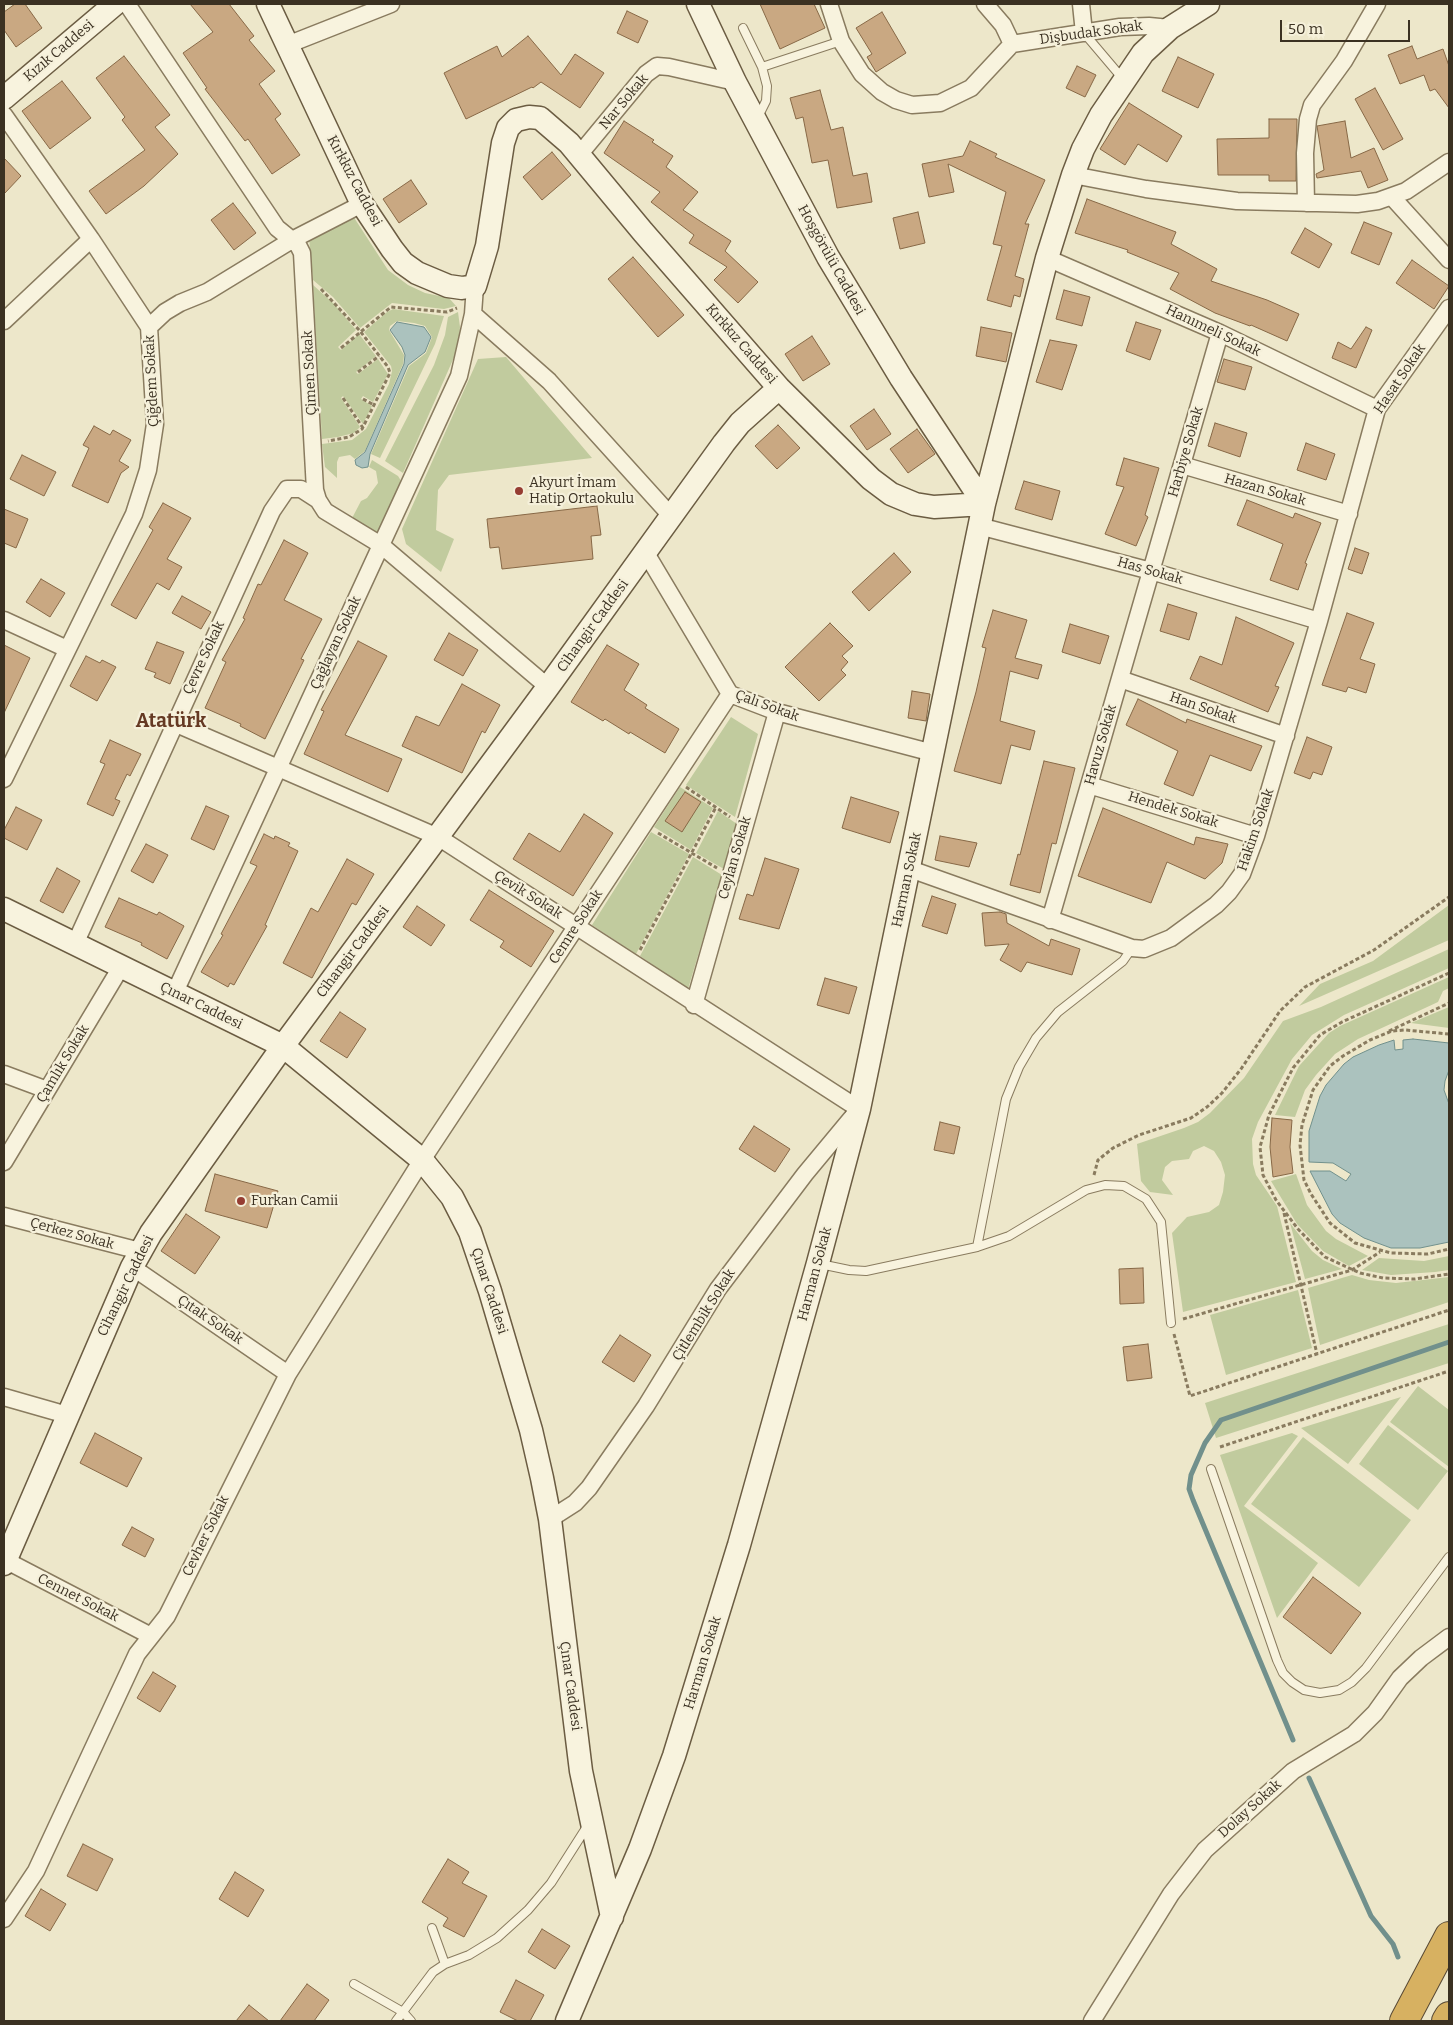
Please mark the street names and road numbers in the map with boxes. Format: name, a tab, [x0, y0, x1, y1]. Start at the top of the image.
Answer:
street label: Kızık Caddesi	[20, 17, 98, 85]
street label: Dişbudak Sokak	[1039, 17, 1143, 49]
street label: Nar Sokak	[596, 71, 652, 133]
street label: Kırkkız Caddesi	[323, 133, 385, 229]
street label: Hoşgörülü Caddesi	[794, 202, 868, 318]
street label: Kırkkız Caddesi	[702, 301, 780, 387]
street label: Hanımeli Sokak	[1163, 302, 1263, 360]
street label: Çimen Sokak	[299, 330, 321, 416]
street label: Çiğdem Sokak	[141, 335, 163, 427]
street label: Hasat Sokak	[1371, 341, 1429, 417]
street label: Harbiye Sokak	[1165, 405, 1207, 499]
street label: Hazan Sokak	[1222, 470, 1308, 510]
street label: Has Sokak	[1115, 554, 1185, 588]
street label: Cihangir Caddesi	[554, 576, 632, 676]
street label: Çağlayan Sokak	[307, 594, 365, 692]
street label: Çevre Sokak	[180, 619, 228, 697]
street label: Çalı Sokak	[733, 687, 801, 725]
street label: Han Sokak	[1167, 689, 1239, 727]
street label: Havuz Sokak	[1081, 703, 1121, 787]
street label: Hakim Sokak	[1234, 787, 1278, 873]
street label: Hendek Sokak	[1126, 788, 1220, 832]
street label: Ceylan Sokak	[715, 814, 755, 902]
street label: Harman Sokak	[889, 831, 925, 929]
street label: Çevik Sokak	[491, 867, 565, 923]
street label: Cemre Sokak	[546, 887, 606, 967]
street label: Cihangir Caddesi	[313, 903, 393, 1001]
street label: Çınar Caddesi	[157, 979, 245, 1033]
street label: Çamlık Sokak	[33, 1022, 93, 1106]
street label: Çerkez Sokak	[28, 1215, 116, 1253]
street label: Harman Sokak	[794, 1225, 836, 1323]
street label: Cihangir Caddesi	[94, 1233, 158, 1339]
street label: Çınar Caddesi	[467, 1246, 511, 1336]
street label: Çitlembik Sokak	[669, 1266, 739, 1364]
street label: Çıtak Sokak	[174, 1292, 246, 1348]
street label: Cevher Sokak	[179, 1493, 233, 1579]
street label: Cennet Sokak	[35, 1570, 121, 1626]
street label: Harman Sokak	[681, 1614, 725, 1712]
street label: Çınar Caddesi	[555, 1640, 585, 1732]
street label: Dolay Sokak	[1215, 1776, 1285, 1842]

